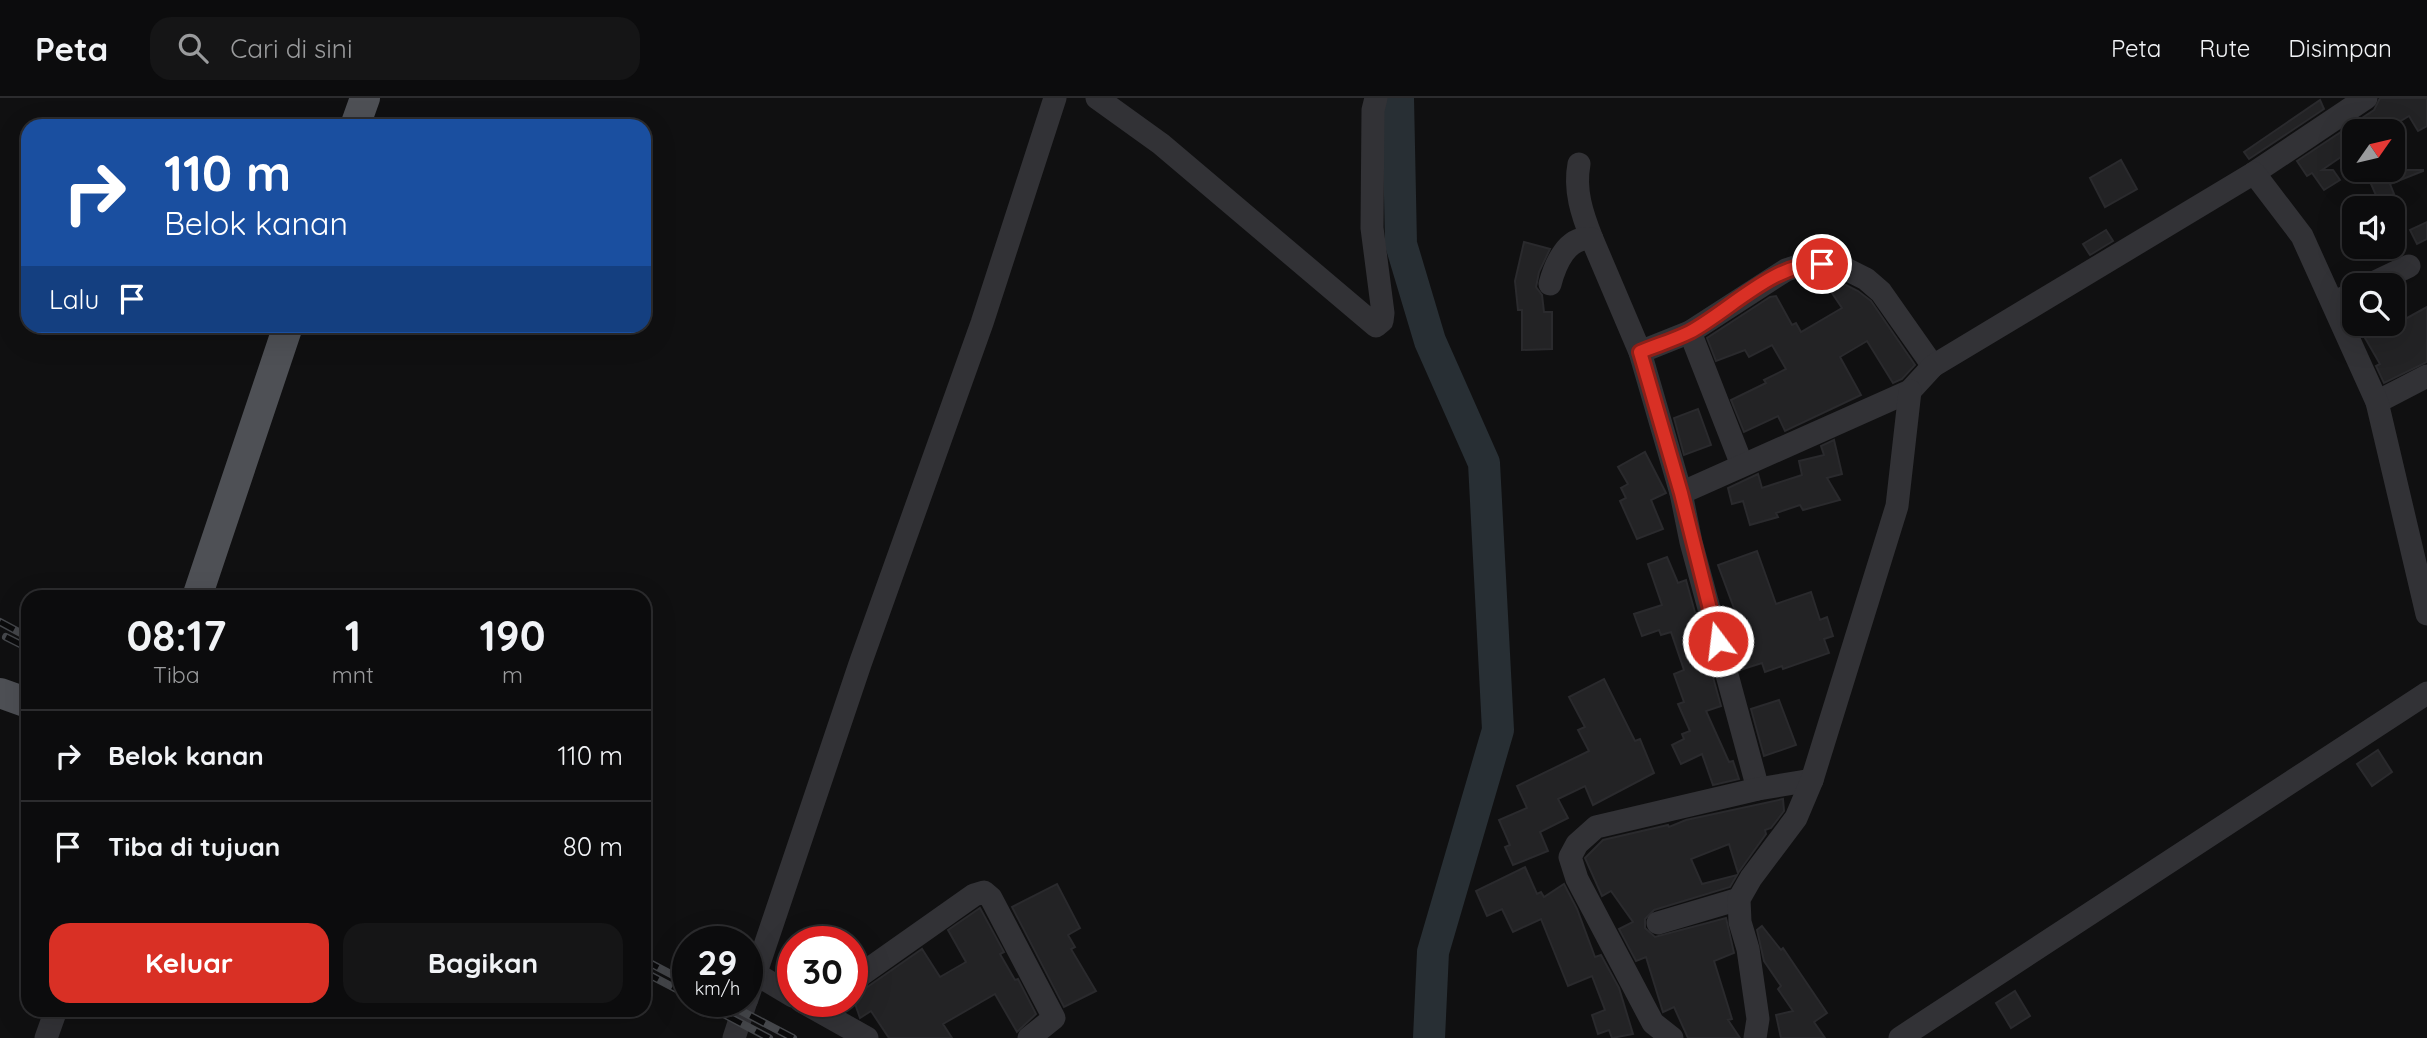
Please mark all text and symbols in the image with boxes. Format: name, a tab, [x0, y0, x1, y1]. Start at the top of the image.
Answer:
search box	[150, 17, 640, 80]
text: Peta	[35, 28, 108, 69]
icon: search	[174, 29, 212, 67]
text: Cari di sini	[230, 32, 352, 65]
text: Peta	[2111, 33, 2161, 63]
text: Rute	[2199, 33, 2250, 63]
text: Disimpan	[2288, 33, 2392, 63]
north arrow	[2342, 119, 2404, 182]
map controls	[2342, 119, 2405, 336]
text: 110 m	[164, 142, 291, 203]
icon: right	[49, 147, 140, 238]
button: sound	[2342, 196, 2405, 259]
text: Belok kanan	[164, 203, 348, 243]
pin	[1792, 234, 1852, 294]
icon: arrive	[1803, 245, 1841, 283]
button: search	[2342, 273, 2405, 336]
icon: arrive	[113, 280, 151, 318]
text: Lalu	[49, 283, 99, 316]
position arrow	[1681, 604, 1755, 678]
text: 08:17	[127, 609, 226, 662]
text: 1	[345, 609, 361, 662]
text: 190	[479, 609, 545, 662]
text: Tiba	[153, 660, 200, 689]
text: mnt	[332, 660, 374, 689]
text: m	[502, 660, 523, 689]
icon: right	[49, 737, 87, 775]
text: Belok kanan	[108, 739, 264, 772]
text: 110 m	[557, 739, 623, 772]
icon: arrive	[49, 828, 87, 866]
text: Tiba di tujuan	[108, 830, 280, 863]
text: 80 m	[563, 830, 623, 863]
button: Keluar	[49, 923, 329, 1003]
button: Bagikan	[343, 923, 623, 1003]
speed limit sign: 30	[777, 926, 868, 1017]
text: 29	[698, 940, 737, 984]
text: km/h	[695, 977, 740, 1000]

